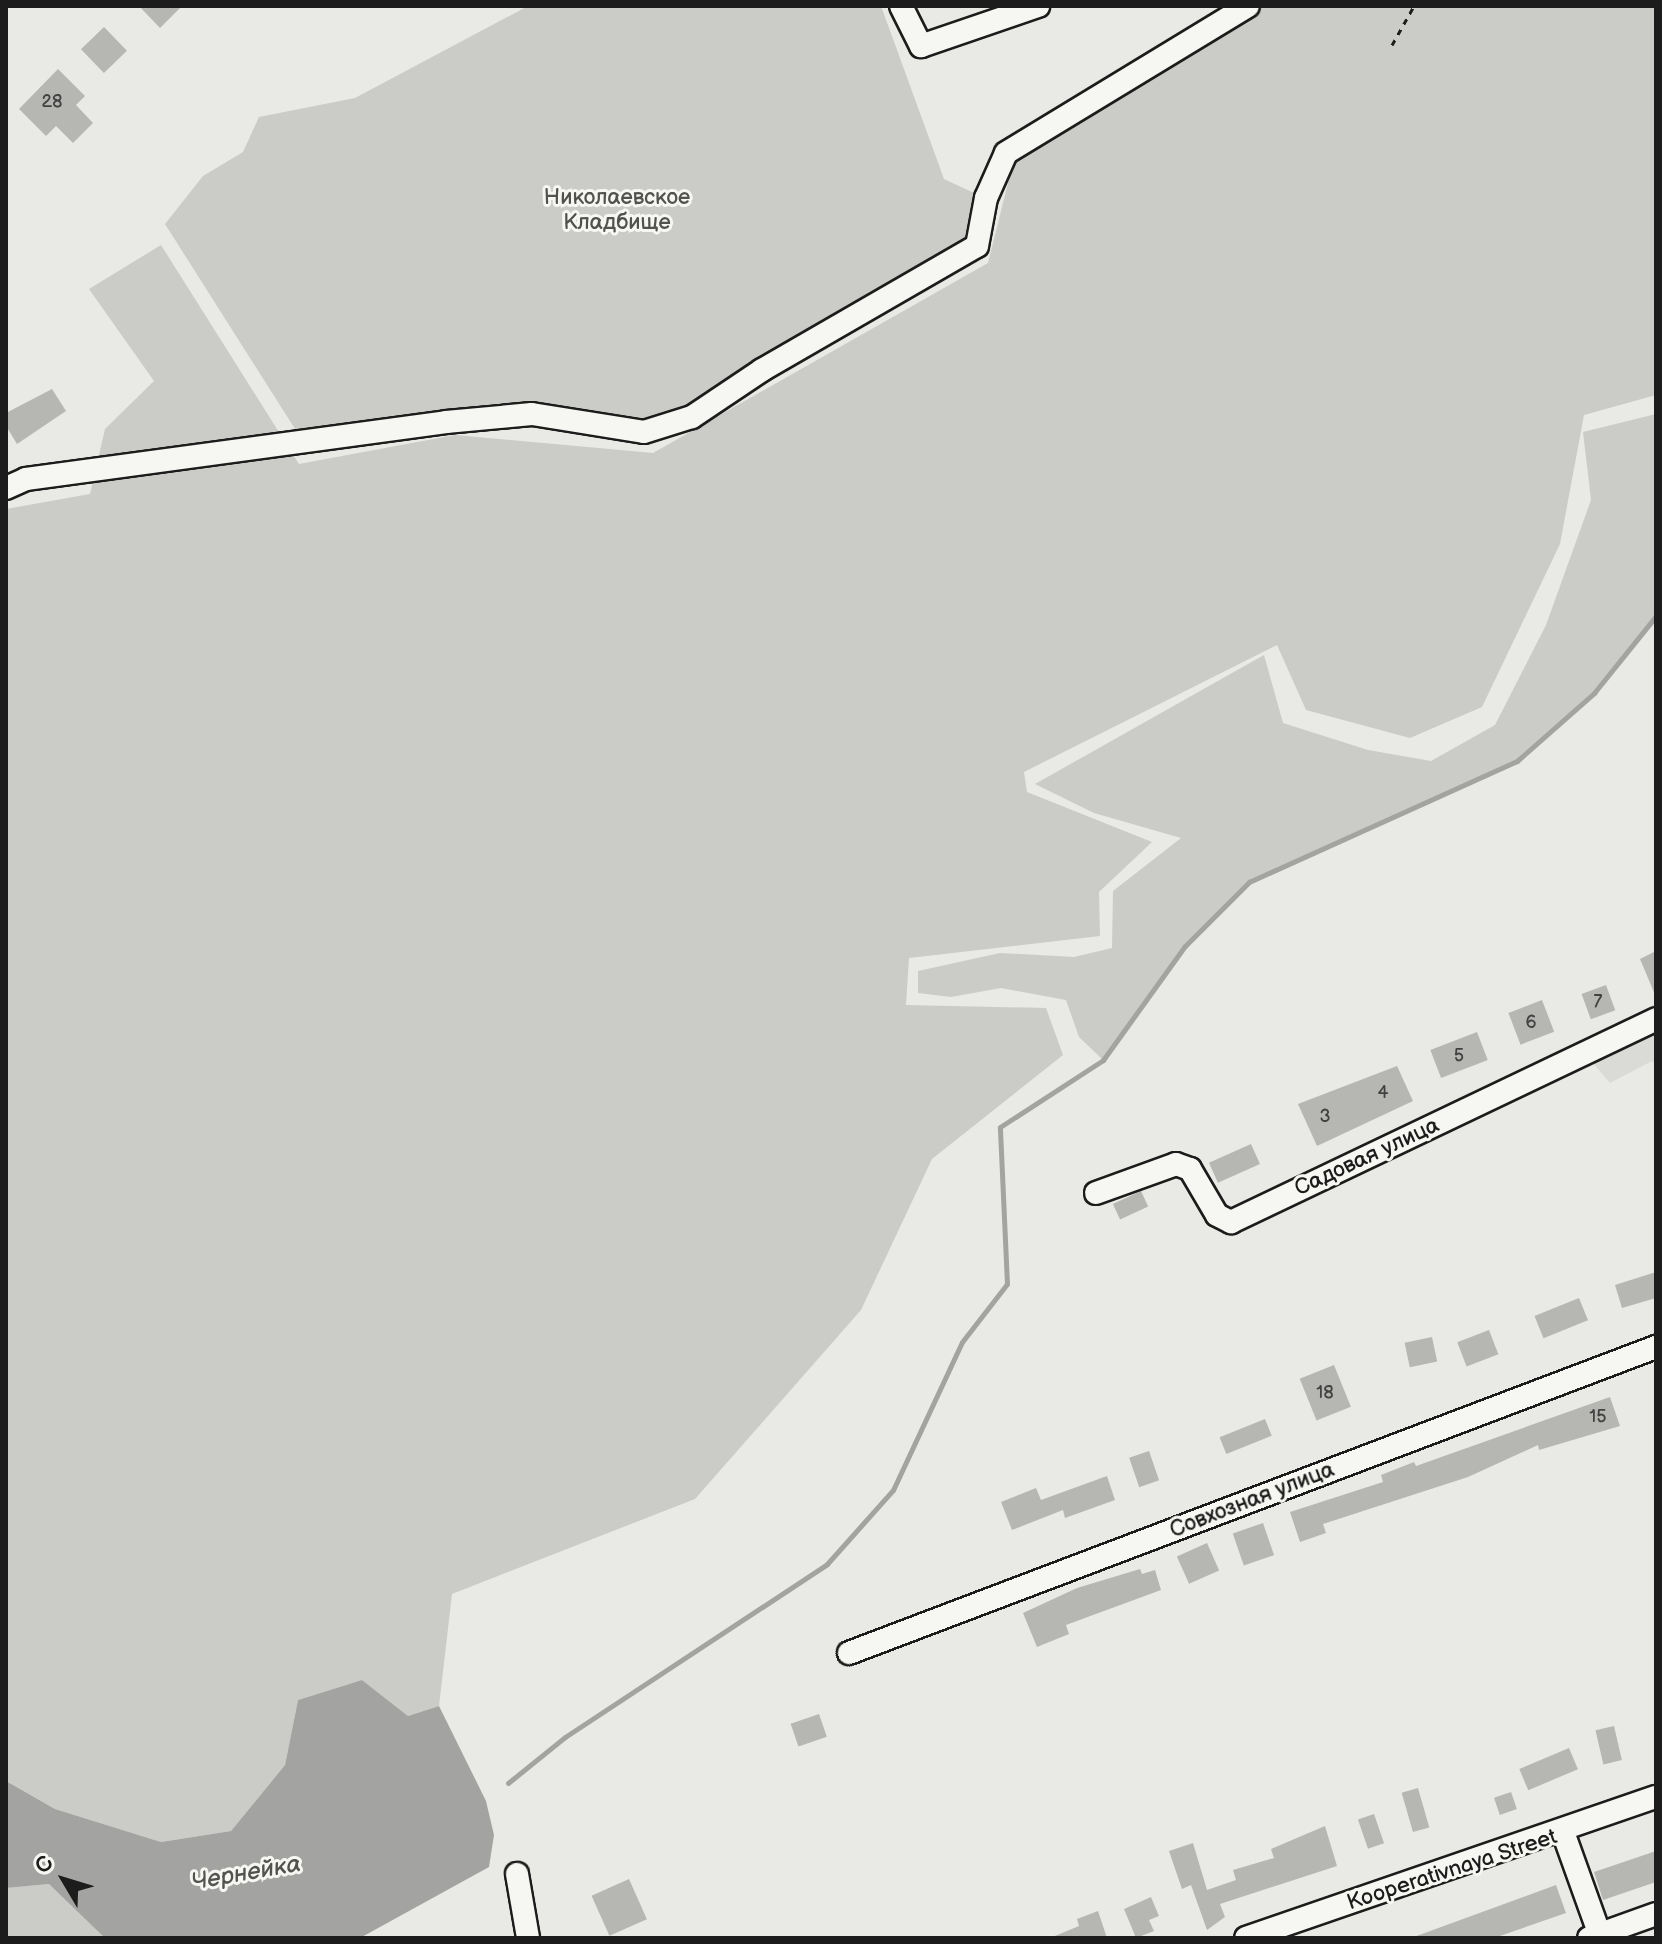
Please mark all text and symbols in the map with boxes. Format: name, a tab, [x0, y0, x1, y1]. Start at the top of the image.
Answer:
house number: 28	[41, 91, 63, 113]
park label: Николаевское Кладбище	[544, 184, 690, 236]
house number: 7	[1594, 991, 1602, 1013]
house number: 6	[1526, 1012, 1536, 1034]
house number: 5	[1454, 1045, 1464, 1067]
house number: 4	[1378, 1082, 1388, 1104]
house number: 3	[1319, 1106, 1331, 1128]
street label: Садовая улица	[1291, 1112, 1443, 1202]
house number: 18	[1316, 1382, 1334, 1404]
house number: 15	[1589, 1406, 1607, 1428]
street label: Совхозная улица	[1166, 1457, 1338, 1543]
street label: Kooperativnaya Street	[1344, 1824, 1560, 1916]
north arrow	[24, 1840, 104, 1920]
water label: Чернейка	[189, 1849, 303, 1897]
text: С	[29, 1851, 60, 1879]

